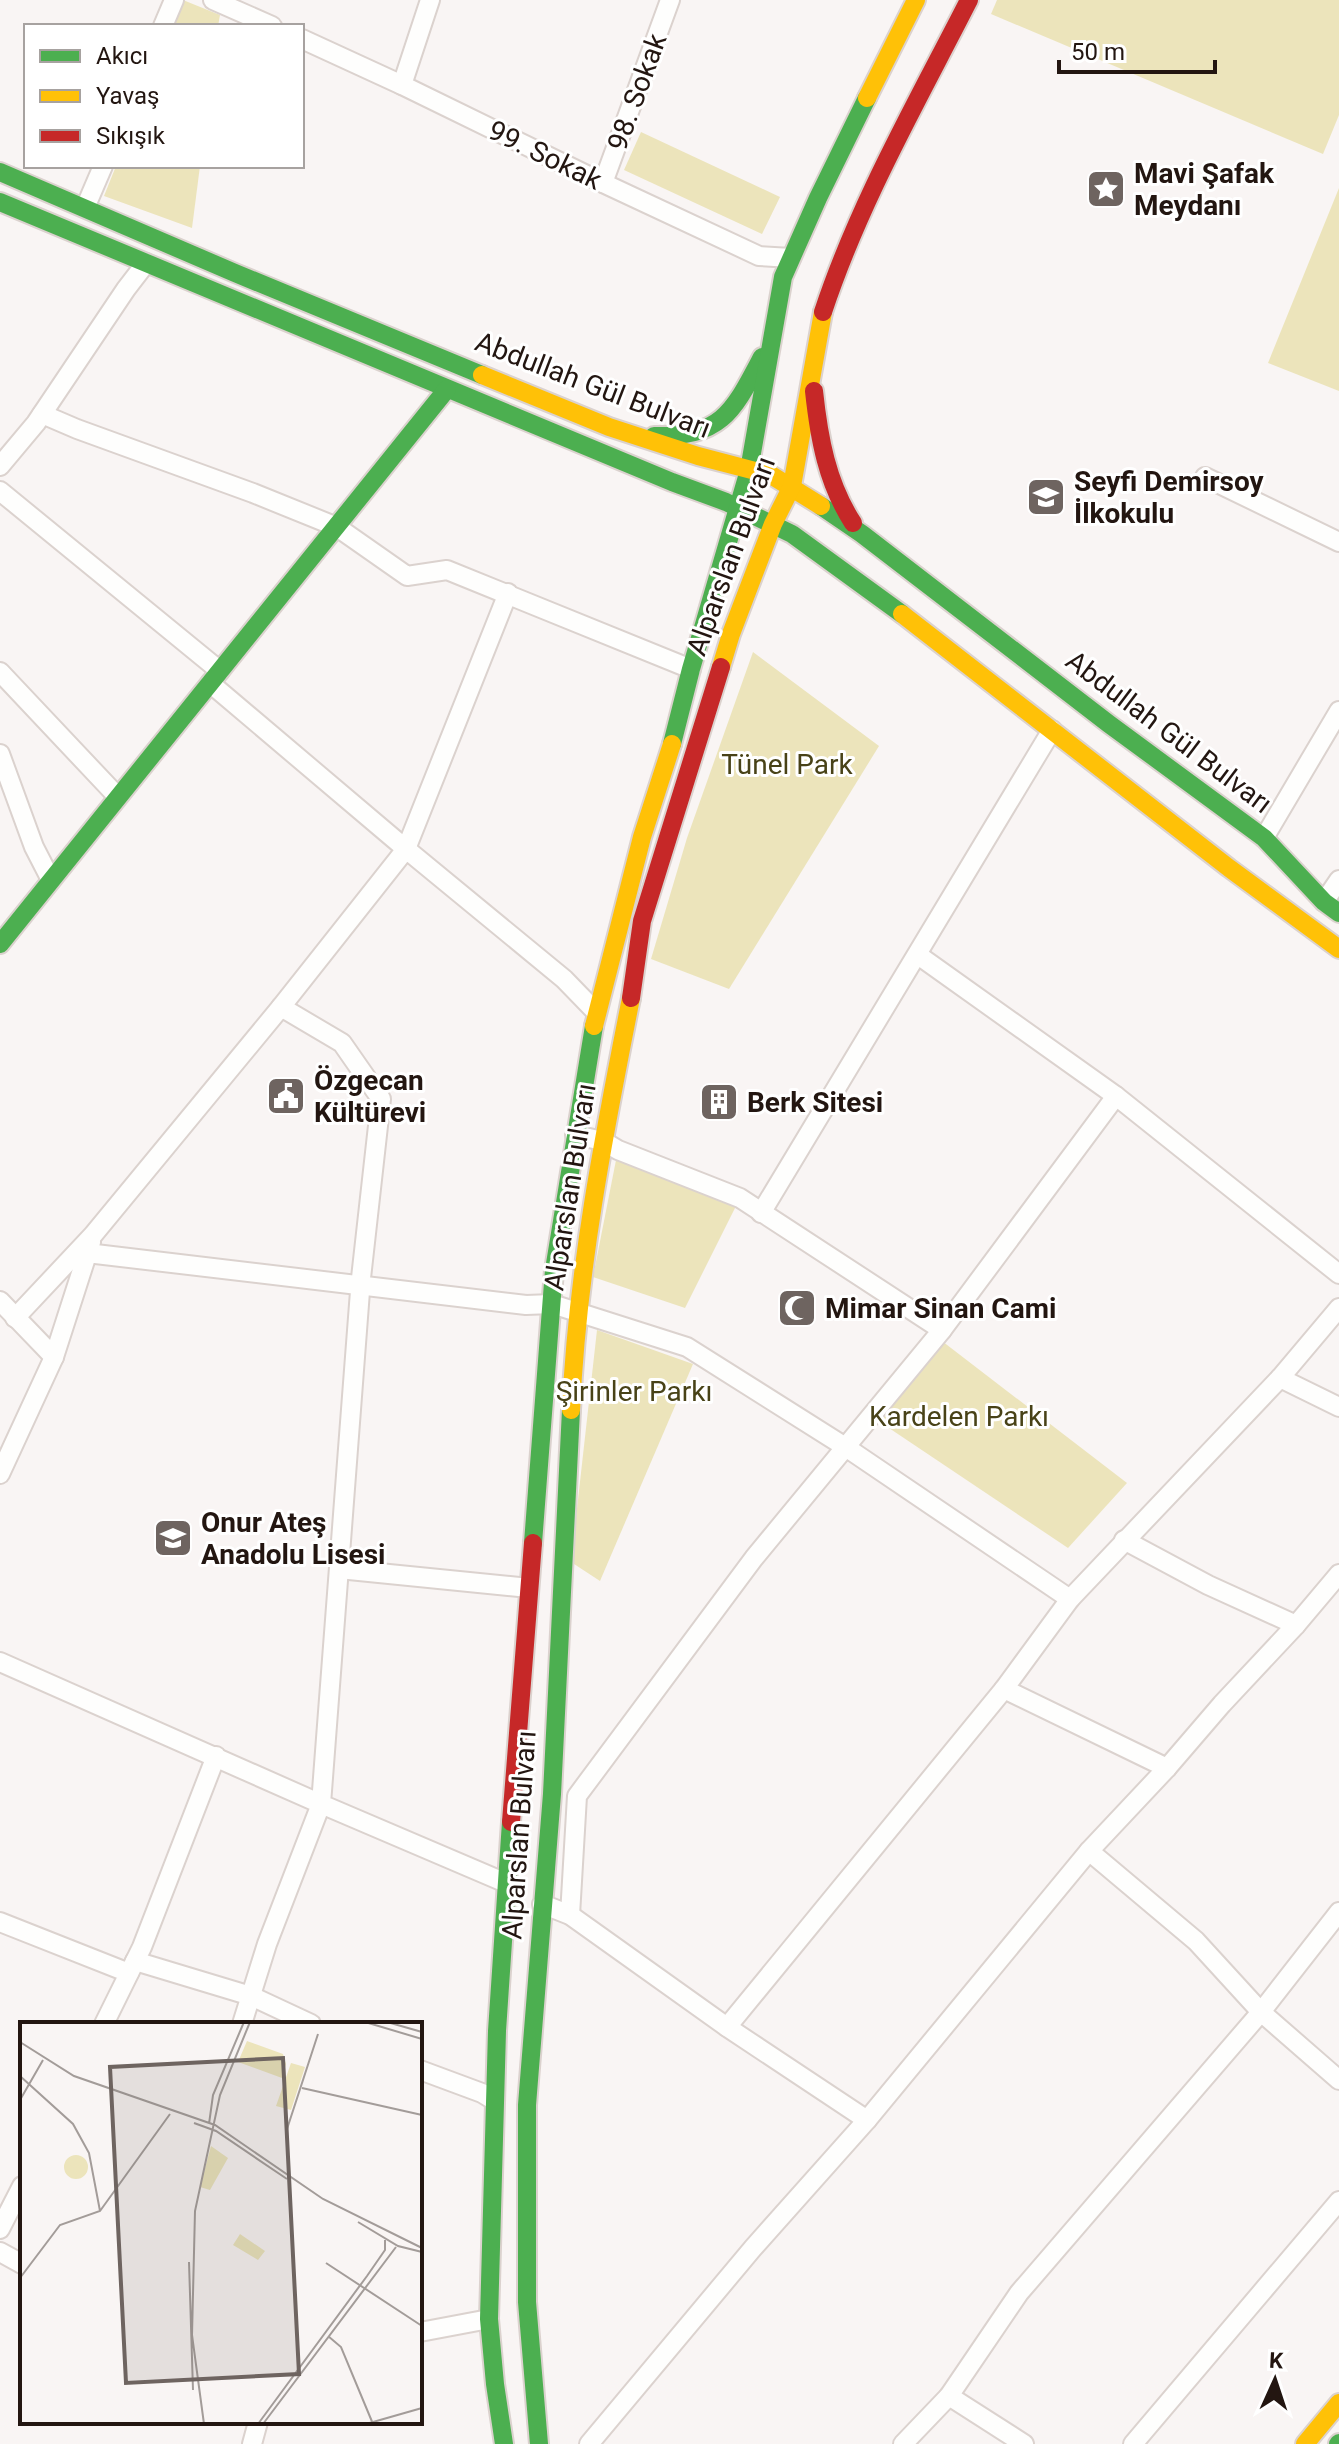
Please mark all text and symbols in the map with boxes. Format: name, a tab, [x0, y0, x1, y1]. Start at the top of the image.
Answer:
legend	[24, 24, 304, 168]
scale bar	[1059, 24, 1215, 74]
street label: 98. Sokak	[601, 28, 674, 155]
text: 50 m	[1071, 38, 1125, 66]
text: Akıcı	[96, 42, 148, 70]
text: Yavaş	[96, 82, 159, 110]
street label: 99. Sokak	[483, 113, 608, 197]
text: Sıkışık	[96, 122, 166, 150]
place label: Mavi Şafak Meydanı	[1134, 157, 1275, 222]
place icon: Mavi Şafak Meydanı	[1085, 168, 1127, 210]
street label: Abdullah Gül Bulvarı	[471, 325, 715, 445]
street label: Alparslan Bulvarı	[680, 452, 782, 660]
place label: Seyfi Demirsoy İlkokulu	[1074, 465, 1265, 530]
school or university icon: Seyfi Demirsoy İlkokulu	[1025, 476, 1067, 518]
street label: Abdullah Gül Bulvarı	[1059, 644, 1279, 820]
park label: Tünel Park	[721, 748, 853, 781]
place label: Özgecan Kültürevi	[314, 1064, 426, 1129]
public building icon: Özgecan Kültürevi	[265, 1075, 307, 1117]
street label: Alparslan Bulvarı	[537, 1081, 603, 1293]
building icon: Berk Sitesi	[698, 1081, 740, 1123]
place label: Berk Sitesi	[747, 1086, 883, 1119]
mosque icon: Mimar Sinan Cami	[776, 1287, 818, 1329]
place label: Mimar Sinan Cami	[825, 1292, 1056, 1325]
park label: Şirinler Parkı	[556, 1375, 712, 1408]
park label: Kardelen Parkı	[869, 1400, 1049, 1433]
place label: Onur Ateş Anadolu Lisesi	[201, 1506, 386, 1571]
school or university icon: Onur Ateş Anadolu Lisesi	[152, 1517, 194, 1559]
street label: Alparslan Bulvarı	[495, 1730, 543, 1940]
inset map	[20, 2022, 422, 2424]
north arrow	[1235, 2340, 1315, 2420]
text: K	[1268, 2348, 1285, 2373]

